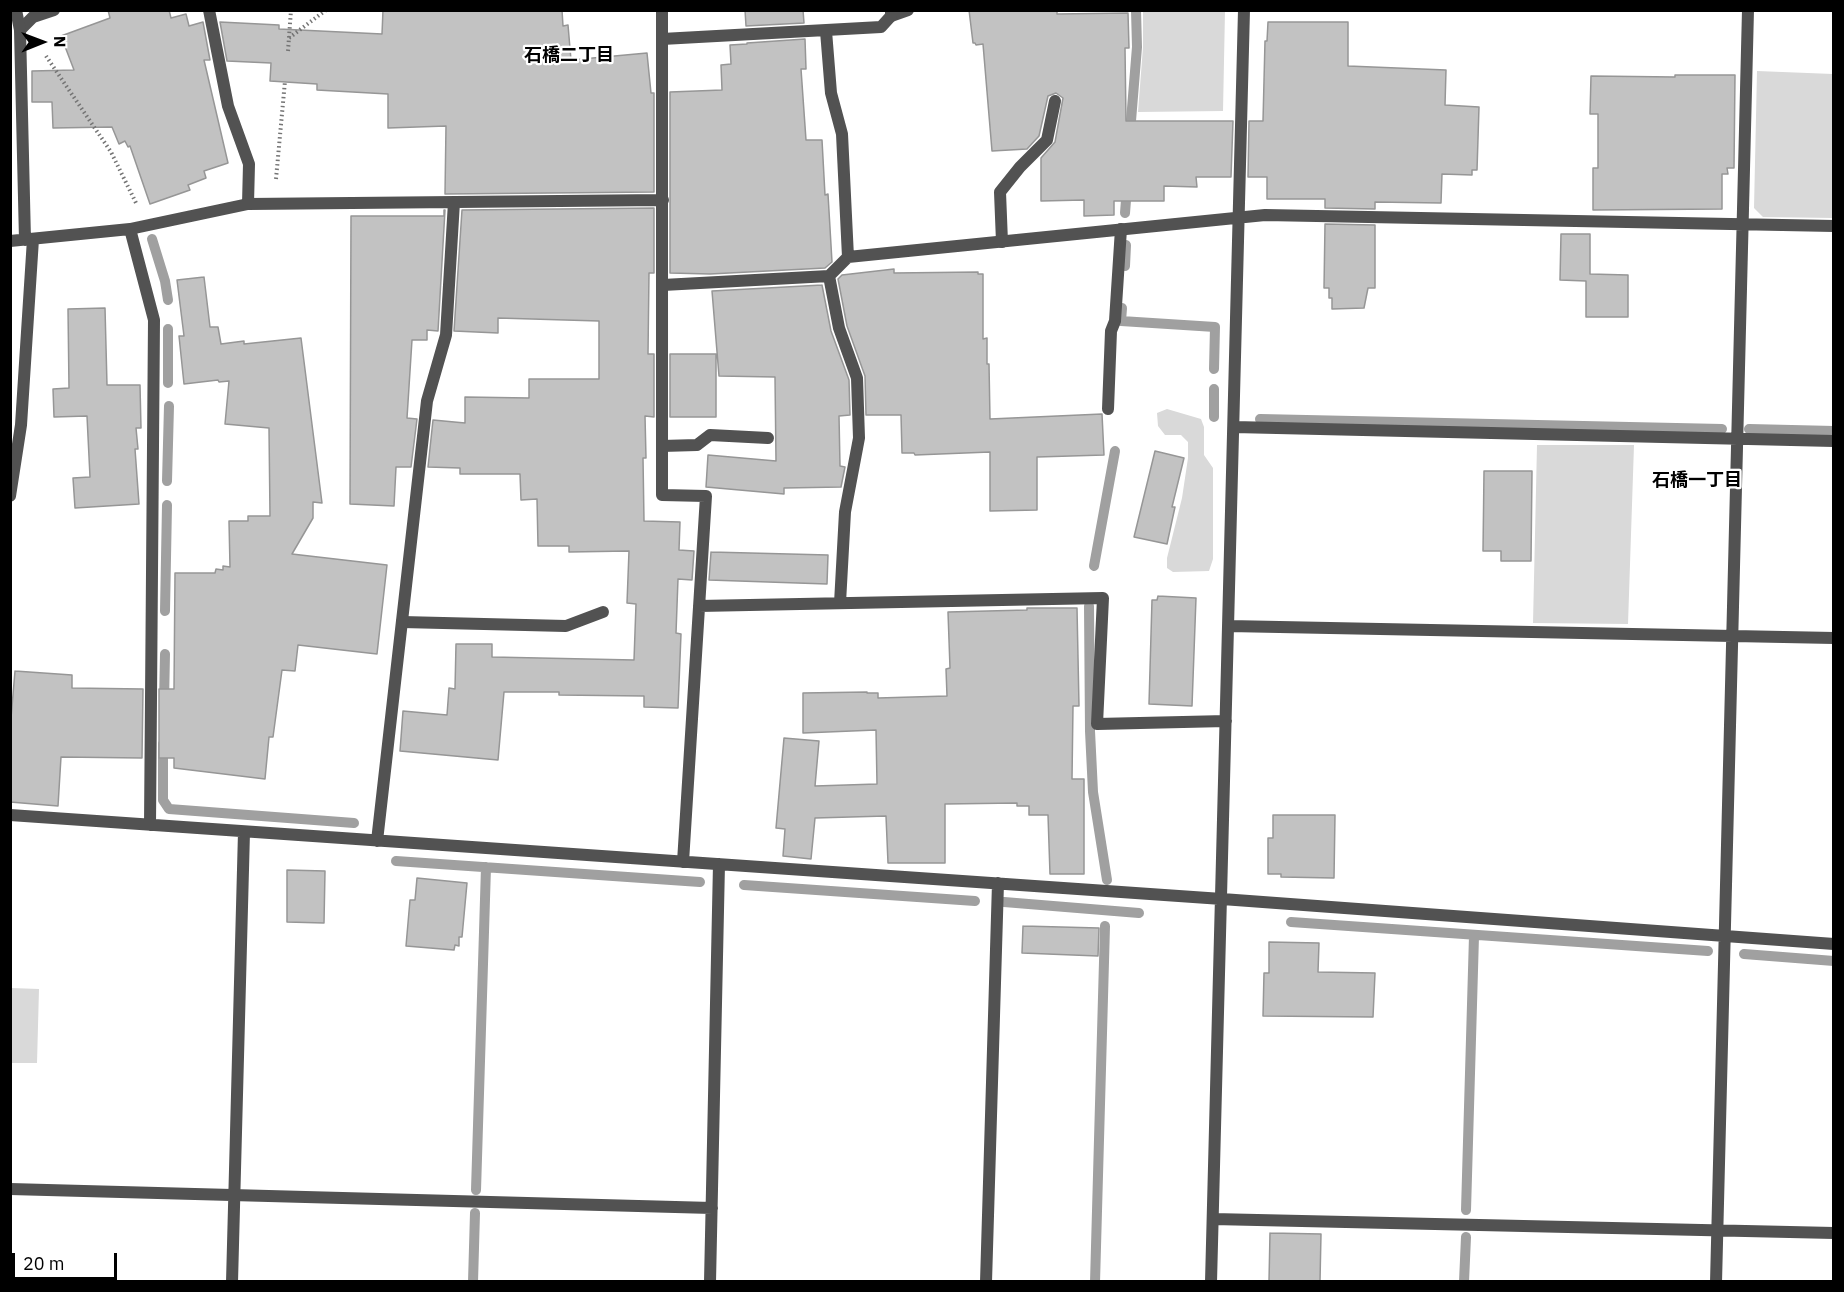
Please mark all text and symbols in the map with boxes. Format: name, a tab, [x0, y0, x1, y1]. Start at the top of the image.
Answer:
north arrow	[12, 12, 72, 72]
text: N	[50, 36, 70, 48]
district label: 石橋二丁目	[524, 45, 614, 67]
district label: 石橋一丁目	[1652, 470, 1742, 492]
scale bar	[15, 1241, 120, 1279]
text: 20 m	[23, 1252, 65, 1275]

